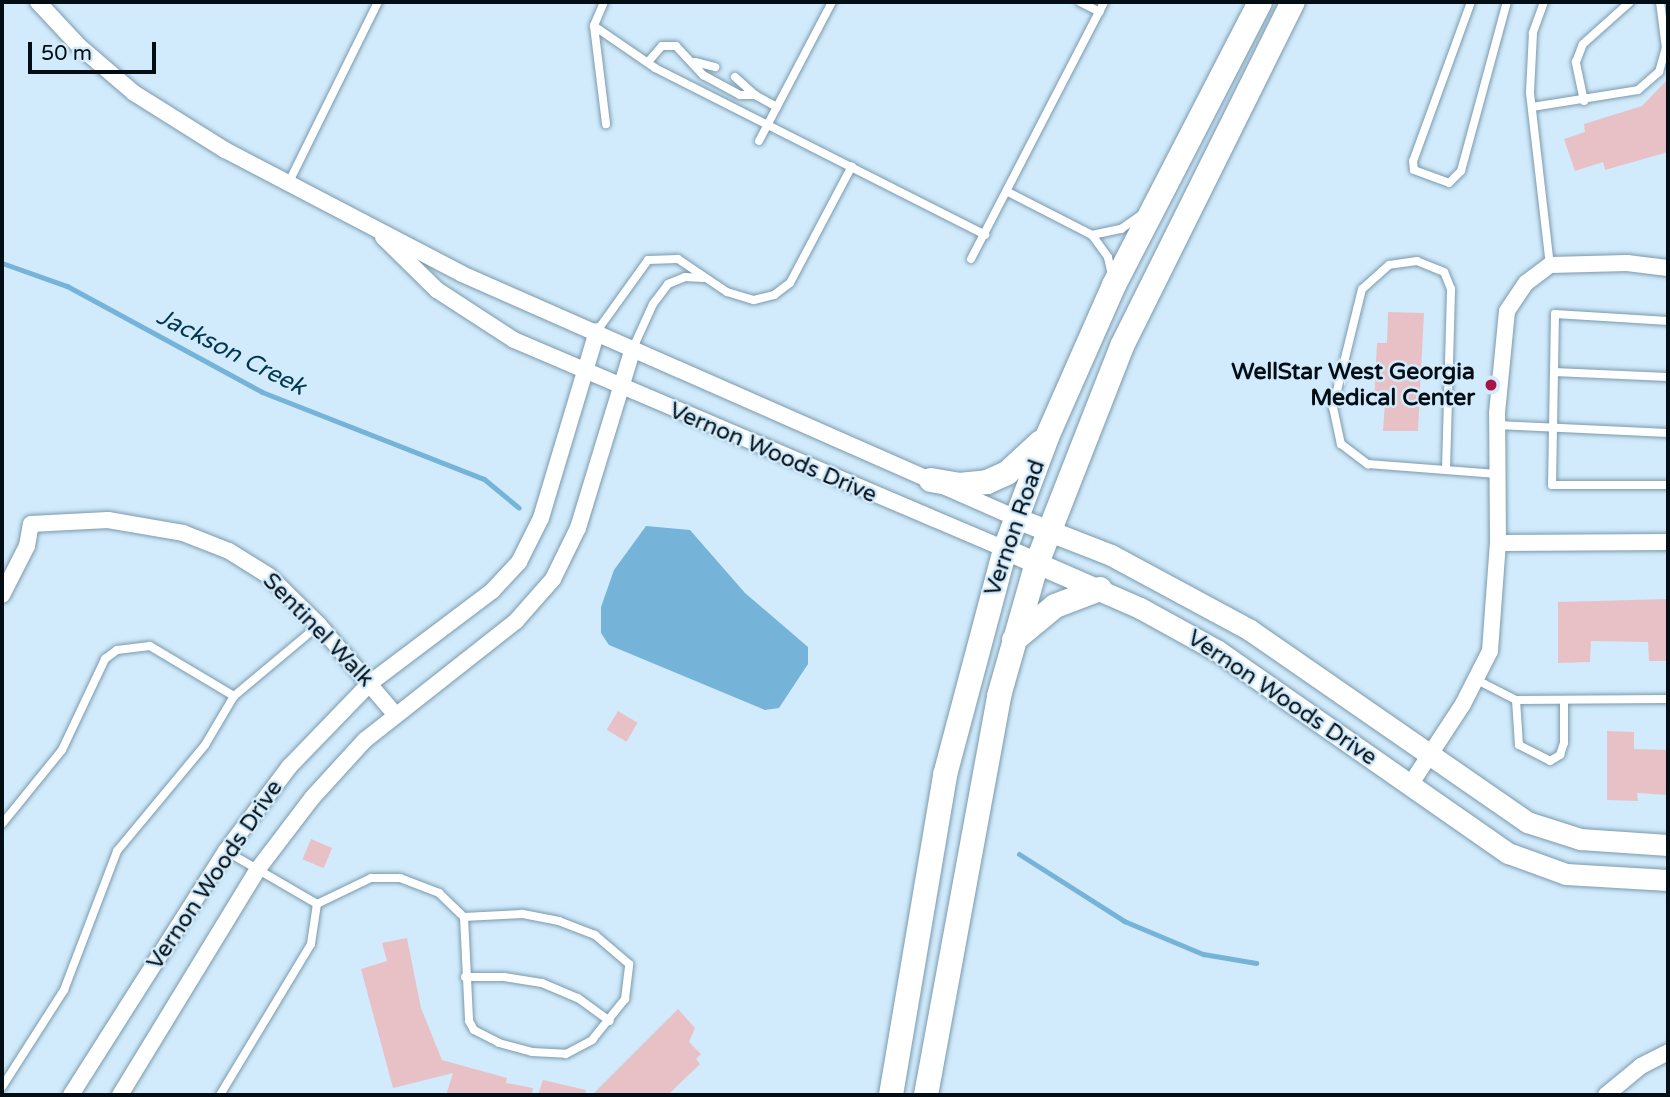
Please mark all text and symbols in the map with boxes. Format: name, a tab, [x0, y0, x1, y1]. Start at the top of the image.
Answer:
scale bar	[32, 28, 159, 72]
text: 50 m	[41, 41, 92, 66]
water label: Jackson Creek	[152, 302, 310, 402]
place label: WellStar West Georgia Medical Center	[1231, 358, 1475, 412]
marker: WellStar West Georgia Medical Center	[1481, 375, 1501, 395]
street label: Vernon Woods Drive	[665, 397, 881, 509]
street label: Vernon Road	[979, 456, 1051, 600]
street label: Sentinel Walk	[257, 567, 379, 693]
street label: Vernon Woods Drive	[1182, 624, 1382, 772]
street label: Vernon Woods Drive	[141, 775, 289, 975]

